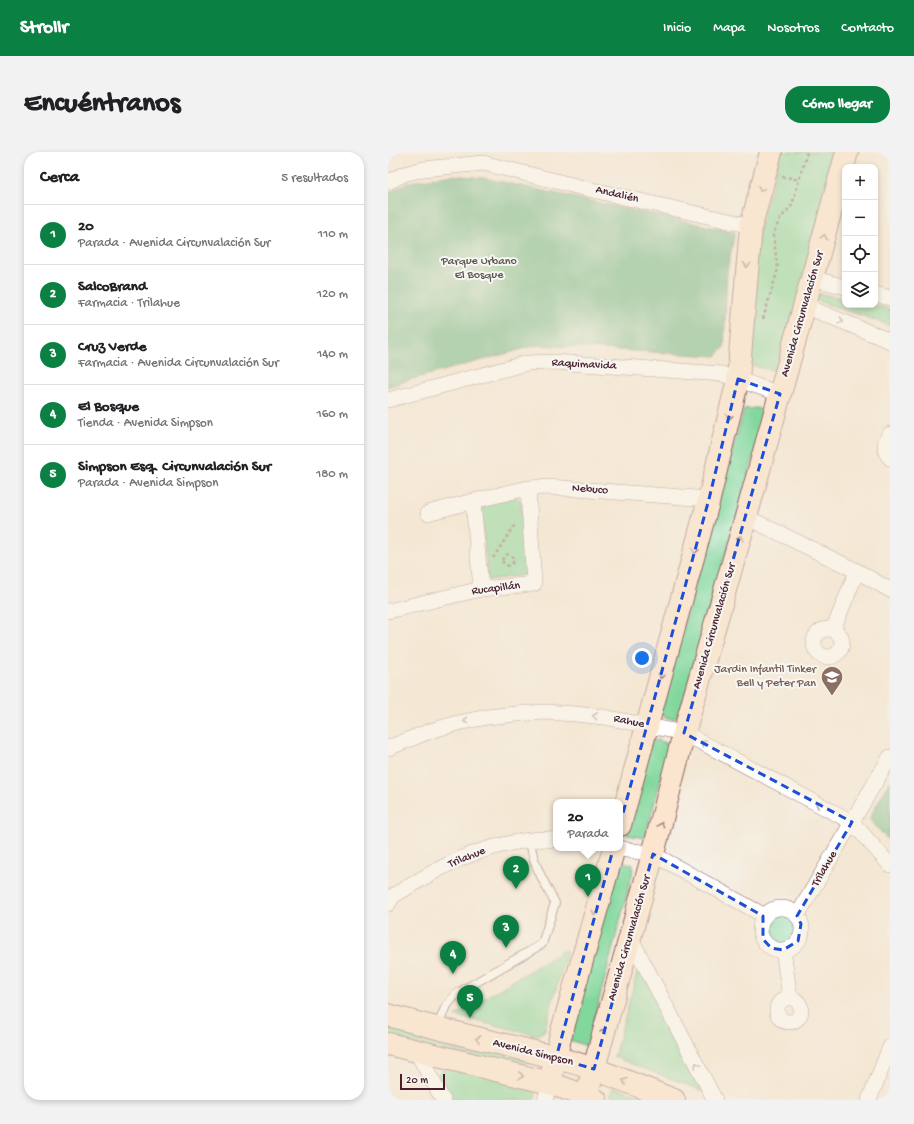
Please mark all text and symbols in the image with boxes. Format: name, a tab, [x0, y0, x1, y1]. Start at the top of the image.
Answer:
text: Strollr	[20, 17, 68, 40]
text: Inicio	[663, 20, 691, 37]
text: Mapa	[713, 20, 745, 37]
text: Nosotros	[767, 20, 819, 37]
text: Contacto	[841, 20, 894, 37]
button: Cómo llegar	[785, 86, 890, 123]
text: Encuéntranos	[24, 88, 180, 121]
map controls	[842, 164, 878, 308]
button: +	[842, 164, 878, 200]
text: Cerca	[40, 168, 79, 188]
text: 5 resultados	[281, 171, 348, 186]
street label: Andalién	[594, 183, 640, 207]
one-way arrow	[757, 185, 766, 192]
button: −	[842, 200, 878, 236]
text: 20	[78, 218, 94, 236]
text: 1	[50, 227, 56, 242]
text: 110 m	[318, 227, 348, 242]
one-way arrow	[819, 234, 828, 241]
text: Parada · Avenida Circunvalación Sur	[78, 236, 270, 251]
button: locate	[842, 236, 878, 272]
street label: Avenida Circunvalación Sur	[778, 248, 828, 379]
park label: Parque Urbano El Bosque	[440, 255, 517, 283]
one-way arrow	[743, 262, 752, 268]
button: layers	[842, 272, 878, 308]
text: SalcoBrand	[78, 278, 147, 296]
text: 2	[50, 287, 56, 302]
text: 120 m	[317, 287, 348, 302]
text: Farmacia · Trilahue	[78, 296, 180, 311]
one-way arrow	[837, 316, 844, 324]
text: Cruz Verde	[78, 338, 147, 356]
text: 3	[50, 347, 56, 362]
text: 140 m	[317, 347, 348, 362]
text: Farmacia · Avenida Circunvalación Sur	[78, 356, 279, 371]
street label: Raquimavida	[551, 356, 617, 374]
text: El Bosque	[78, 398, 139, 416]
text: 4	[50, 407, 56, 422]
text: 160 m	[316, 407, 348, 422]
one-way arrow	[725, 414, 733, 421]
text: Tienda · Avenida Simpson	[78, 416, 213, 431]
text: Simpson Esq. Circunvalación Sur	[78, 458, 271, 476]
text: 5	[50, 467, 56, 482]
text: 180 m	[316, 467, 348, 482]
text: Parada · Avenida Simpson	[78, 476, 219, 491]
street label: Nebuco	[571, 482, 609, 498]
one-way arrow	[735, 535, 744, 542]
one-way arrow	[691, 547, 700, 554]
street label: Avenida Circunvalación Sur	[690, 560, 740, 691]
street label: Rucapillán	[471, 579, 521, 599]
your location	[632, 648, 652, 668]
place label: Jardin Infantil Tinker Bell y Peter Pan	[714, 663, 818, 691]
school or university icon: Jardin Infantil Tinker Bell y Peter Pan	[819, 664, 845, 697]
one-way arrow	[657, 673, 665, 679]
one-way arrow	[592, 712, 598, 721]
street label: Rahue	[612, 712, 646, 732]
one-way arrow	[463, 717, 469, 725]
one-way arrow	[700, 740, 707, 748]
popup	[553, 799, 623, 851]
one-way arrow	[815, 801, 822, 809]
text: 20	[567, 809, 583, 827]
one-way arrow	[656, 822, 664, 828]
text: Parada	[567, 827, 609, 842]
street label: Trilahue	[445, 844, 488, 872]
street label: Trilahue	[809, 848, 841, 890]
pin: 2	[503, 856, 529, 889]
pin: 1	[575, 864, 601, 897]
street label: Avenida Circunvalación Sur	[605, 872, 655, 1003]
one-way arrow	[592, 909, 600, 916]
pin: 3	[493, 915, 519, 948]
pin: 4	[440, 941, 466, 974]
pin: 5	[457, 985, 483, 1018]
one-way arrow	[599, 1028, 608, 1035]
one-way arrow	[474, 1035, 481, 1043]
street label: Avenida Simpson	[491, 1036, 575, 1070]
one-way arrow	[694, 1062, 702, 1070]
one-way arrow	[518, 1071, 524, 1079]
scale bar	[400, 1072, 445, 1091]
text: 20 m	[406, 1075, 428, 1087]
one-way arrow	[621, 1078, 628, 1086]

